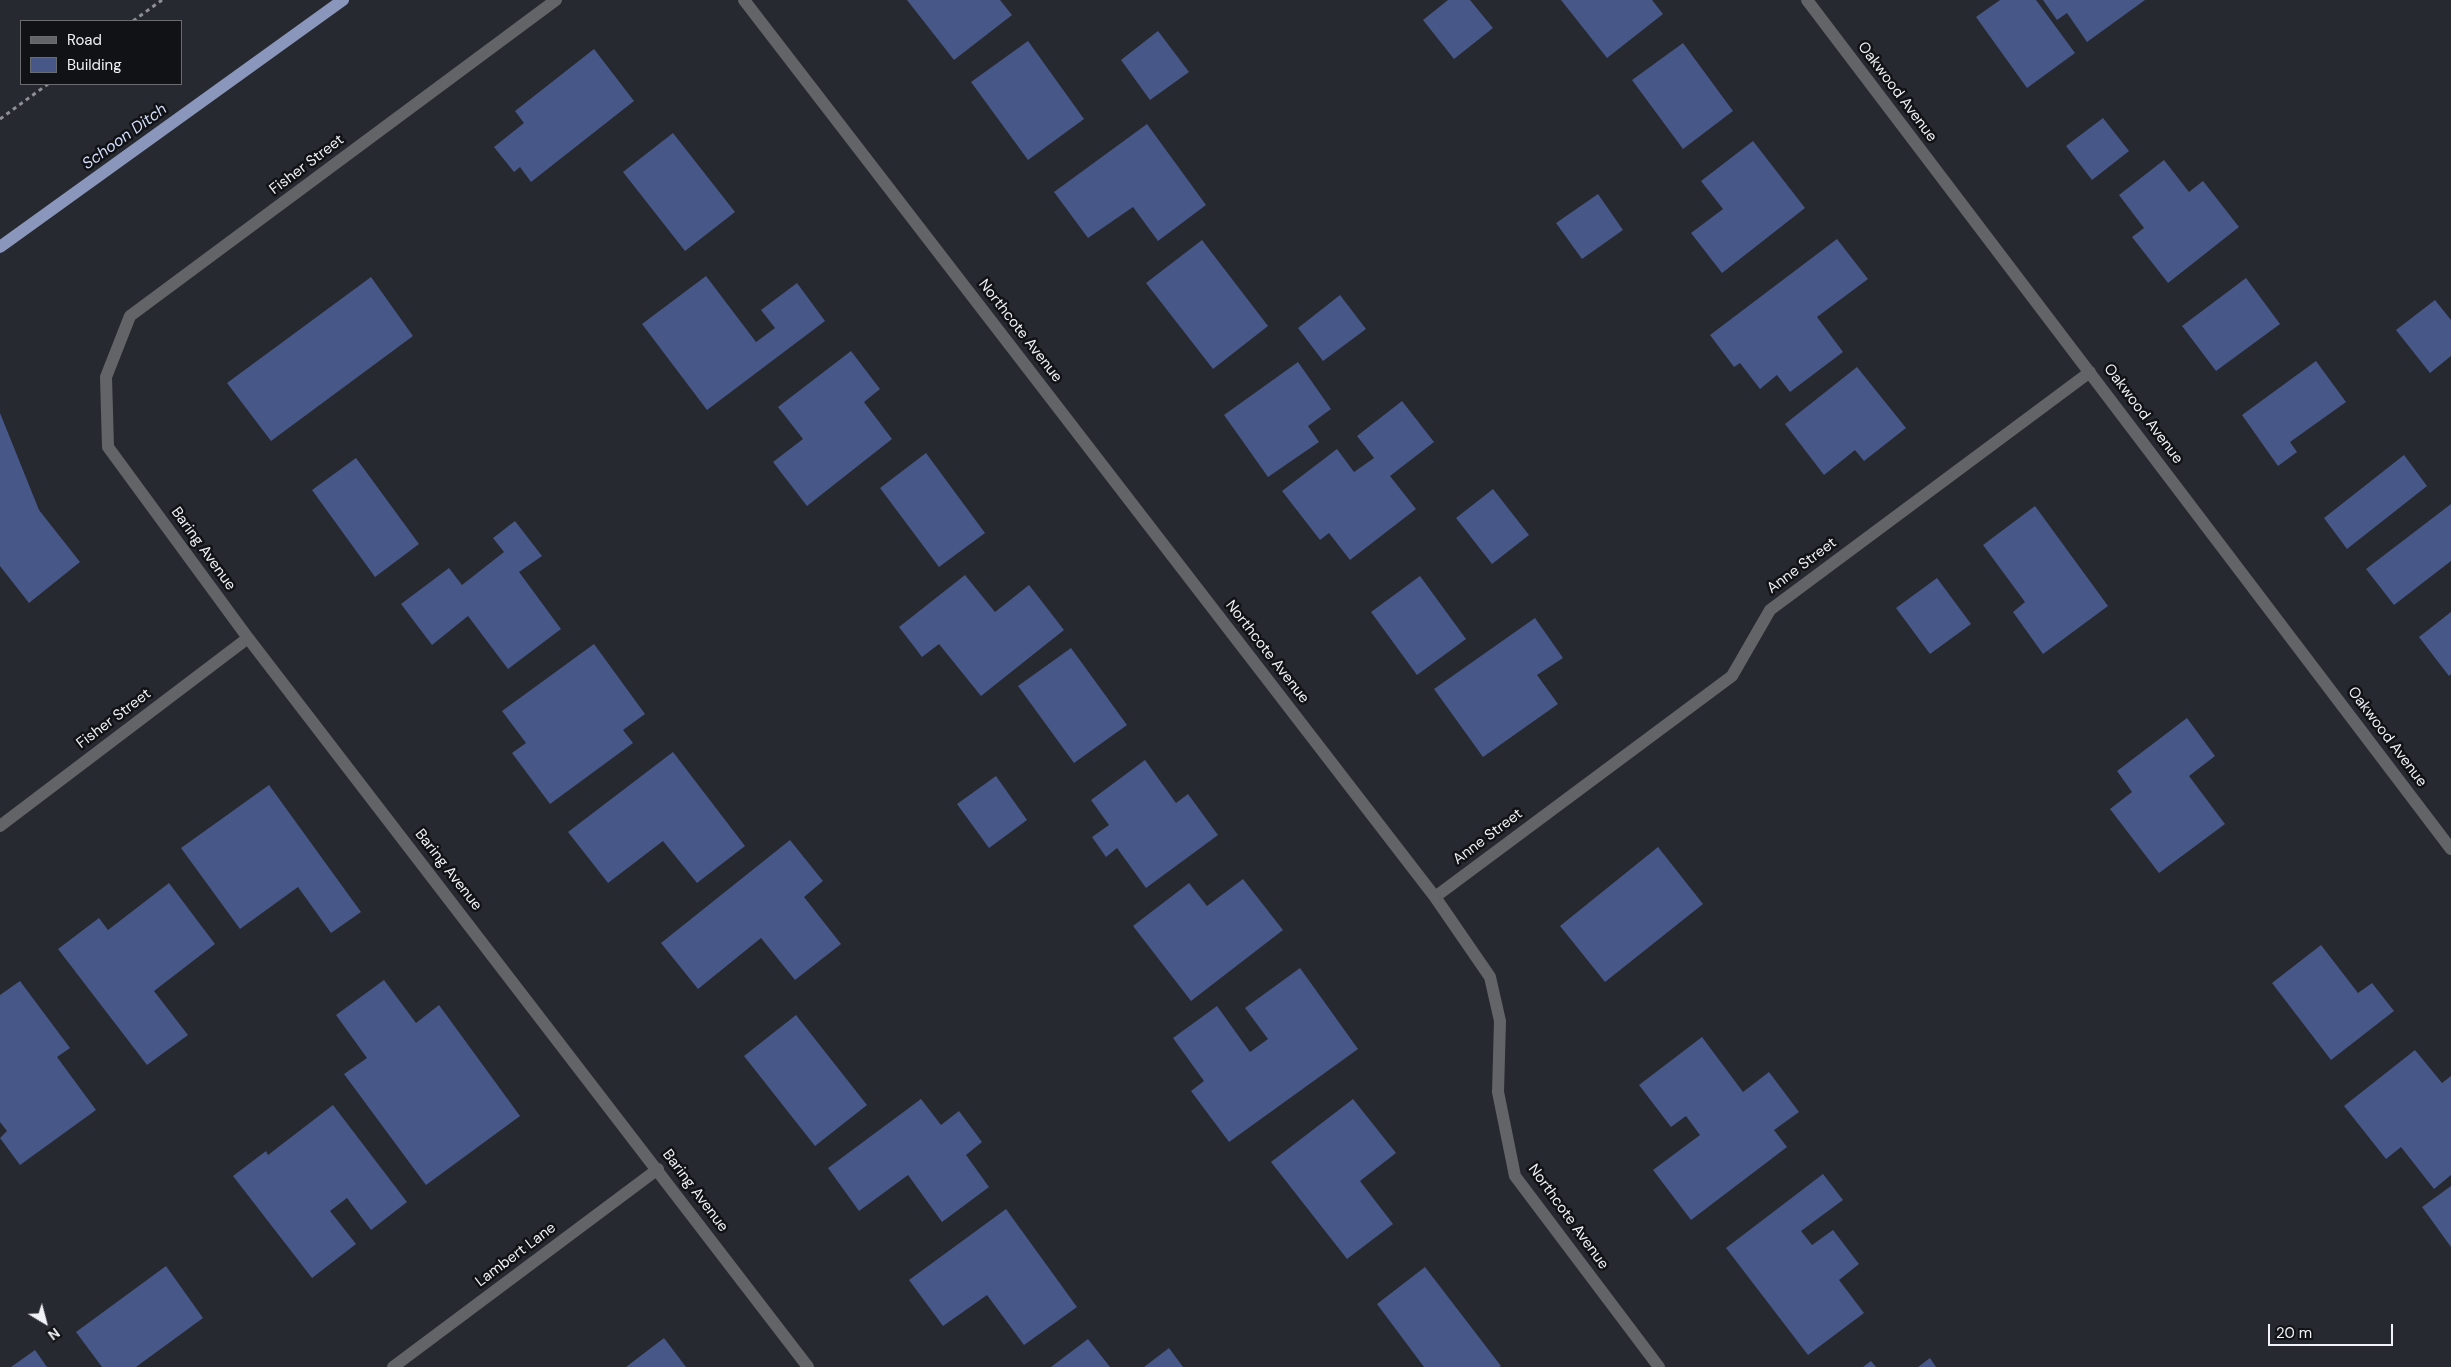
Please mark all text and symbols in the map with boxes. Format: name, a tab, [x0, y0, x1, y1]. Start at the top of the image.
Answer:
legend	[20, 20, 182, 85]
text: Road	[67, 30, 102, 50]
street label: Oakwood Avenue	[1854, 38, 1940, 146]
text: Building	[67, 55, 122, 75]
water label: Schoon Ditch	[79, 100, 171, 174]
street label: Fisher Street	[266, 131, 348, 199]
street label: Northcote Avenue	[974, 276, 1066, 386]
street label: Oakwood Avenue	[2100, 360, 2186, 468]
street label: Baring Avenue	[167, 504, 239, 594]
street label: Anne Street	[1764, 534, 1840, 598]
street label: Northcote Avenue	[1221, 597, 1313, 707]
street label: Oakwood Avenue	[2344, 683, 2430, 791]
street label: Fisher Street	[73, 685, 155, 753]
street label: Anne Street	[1450, 805, 1526, 869]
street label: Baring Avenue	[411, 826, 485, 914]
street label: Baring Avenue	[658, 1146, 732, 1236]
street label: Northcote Avenue	[1524, 1161, 1612, 1273]
street label: Lambert Lane	[472, 1219, 560, 1291]
north arrow	[20, 1297, 70, 1347]
scale bar	[2271, 1314, 2396, 1346]
text: 20 m	[2276, 1323, 2312, 1343]
text: N	[45, 1324, 64, 1344]

